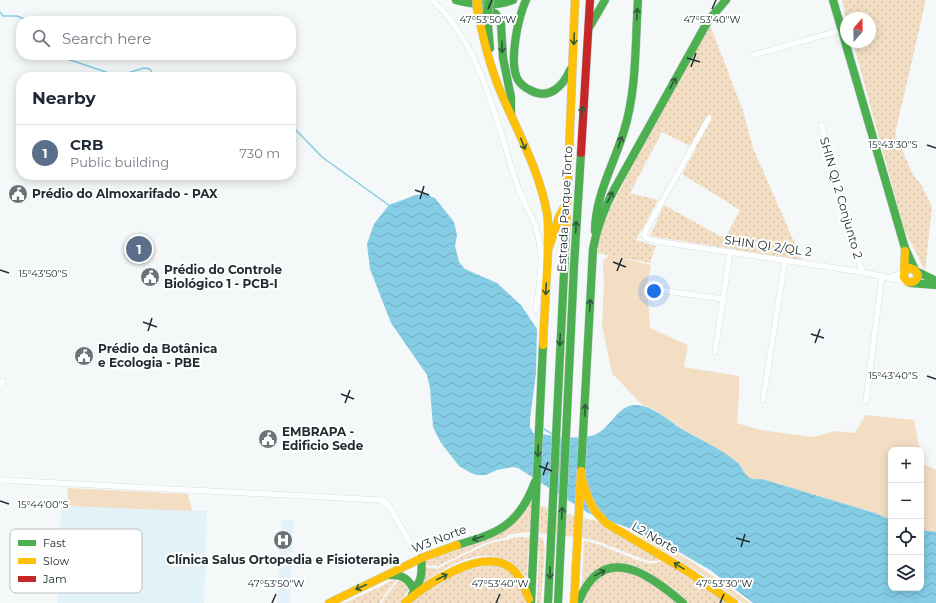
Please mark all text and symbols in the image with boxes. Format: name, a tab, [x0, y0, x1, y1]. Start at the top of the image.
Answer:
one-way arrow	[634, 8, 641, 21]
north arrow	[840, 12, 876, 48]
text: 47°53'50"W	[460, 13, 516, 26]
text: 47°53'40"W	[683, 13, 741, 26]
search box	[16, 16, 296, 60]
icon: search	[30, 27, 52, 49]
text: Search here	[62, 29, 151, 48]
one-way arrow	[570, 32, 577, 45]
one-way arrow	[499, 40, 506, 53]
one-way arrow	[669, 77, 677, 89]
text: Nearby	[32, 88, 96, 108]
one-way arrow	[579, 106, 586, 119]
text: CRB	[70, 135, 103, 154]
street label: SHIN QI 2 Conjunto 2	[817, 135, 866, 261]
one-way arrow	[617, 136, 625, 148]
one-way arrow	[520, 137, 527, 149]
text: 15°43'30"S	[868, 138, 918, 151]
text: 1	[42, 145, 48, 161]
text: 730 m	[239, 145, 280, 161]
street label: Estrada Parque Torto	[554, 146, 575, 272]
text: Public building	[70, 154, 169, 170]
public building icon: Prédio do Almoxarifado - PAX	[7, 183, 29, 205]
place label: Prédio do Almoxarifado - PAX	[32, 186, 218, 201]
one-way arrow	[607, 191, 614, 203]
one-way arrow	[572, 221, 579, 234]
street label: SHIN QI 2/QL 2	[723, 232, 813, 259]
pin: 1	[126, 234, 152, 264]
place label: Prédio do Controle Biológico 1 - PCB-I	[164, 262, 282, 291]
public building icon: Prédio do Controle Biológico 1 - PCB-I	[139, 266, 161, 288]
text: 15°43'50"S	[18, 267, 68, 280]
your location	[644, 281, 664, 301]
one-way arrow	[543, 282, 550, 295]
one-way arrow	[586, 299, 594, 312]
one-way arrow	[557, 333, 564, 346]
place label: Prédio da Botânica e Ecologia - PBE	[98, 341, 217, 370]
public building icon: Prédio da Botânica e Ecologia - PBE	[73, 345, 95, 367]
text: 15°43'40"S	[868, 369, 918, 382]
one-way arrow	[581, 404, 588, 417]
place label: EMBRAPA - Edificio Sede	[282, 424, 364, 453]
public building icon: EMBRAPA - Edificio Sede	[257, 428, 279, 450]
one-way arrow	[535, 444, 542, 457]
map controls	[888, 447, 924, 591]
button: +	[888, 447, 924, 483]
button: −	[888, 483, 924, 519]
text: 15°44'00"S	[17, 498, 69, 511]
one-way arrow	[558, 507, 566, 520]
street label: L2 Norte	[629, 518, 681, 557]
button: locate	[888, 519, 924, 555]
street label: W3 Norte	[409, 521, 468, 556]
legend	[10, 529, 142, 593]
hospital icon: Clínica Salus Ortopedia e Fisioterapia	[272, 529, 294, 551]
one-way arrow	[472, 534, 484, 542]
text: Fast	[43, 536, 67, 550]
place label: Clínica Salus Ortopedia e Fisioterapia	[166, 552, 400, 567]
text: Slow	[43, 554, 69, 568]
button: layers	[888, 555, 924, 591]
one-way arrow	[673, 561, 685, 569]
one-way arrow	[546, 566, 553, 579]
one-way arrow	[594, 569, 606, 576]
text: Jam	[42, 572, 67, 586]
one-way arrow	[436, 573, 448, 580]
text: 47°53'50"W	[248, 577, 304, 590]
text: 47°53'40"W	[471, 577, 529, 590]
text: 47°53'30"W	[696, 577, 752, 590]
one-way arrow	[355, 584, 367, 591]

